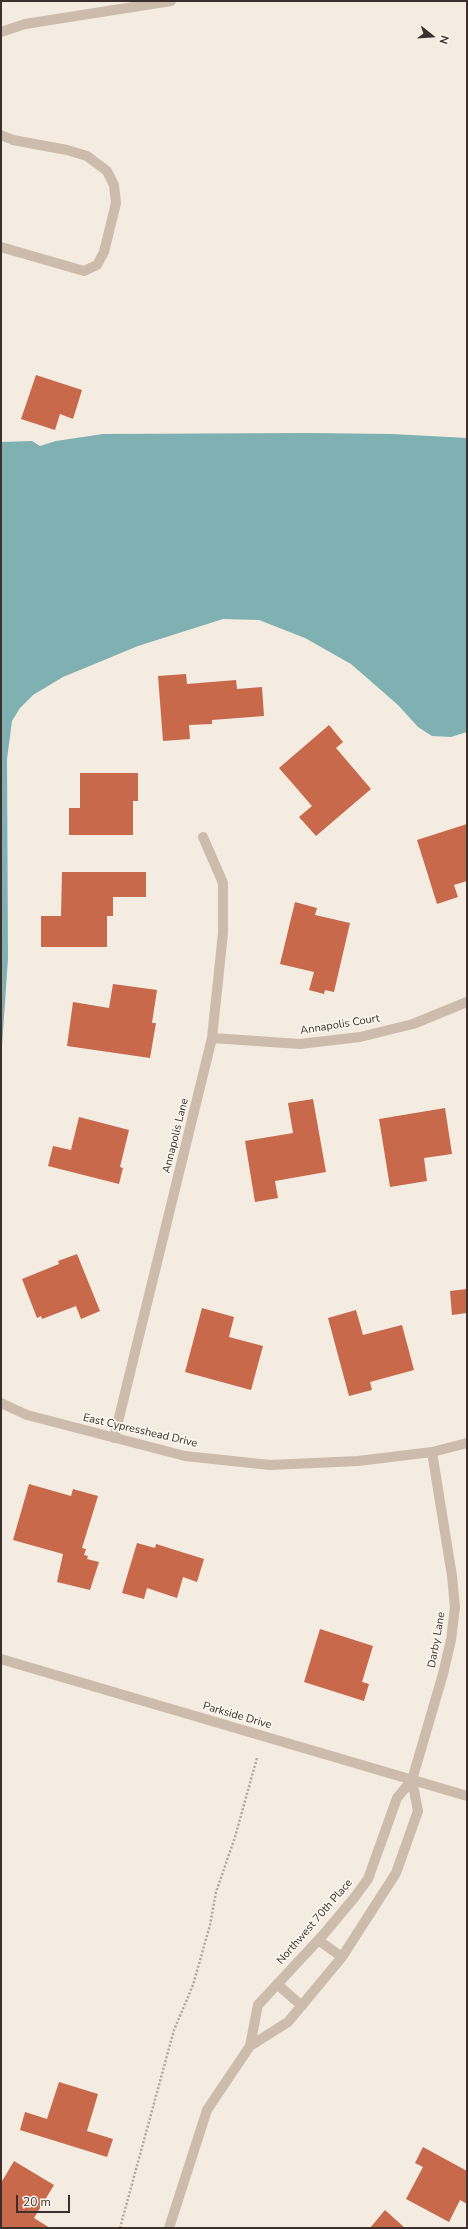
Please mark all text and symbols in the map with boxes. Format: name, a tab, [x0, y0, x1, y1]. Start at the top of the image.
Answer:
north arrow	[412, 16, 452, 56]
text: N	[436, 34, 452, 46]
street label: Annapolis Court	[299, 1012, 381, 1038]
street label: Annapolis Lane	[160, 1097, 192, 1175]
street label: East Cypresshead Drive	[82, 1411, 198, 1451]
street label: Darby Lane	[426, 1611, 448, 1669]
street label: Parkside Drive	[201, 1700, 273, 1732]
street label: Northwest 70th Place	[274, 1877, 356, 1967]
scale bar	[18, 2187, 72, 2213]
text: 20 m	[23, 2194, 51, 2210]

